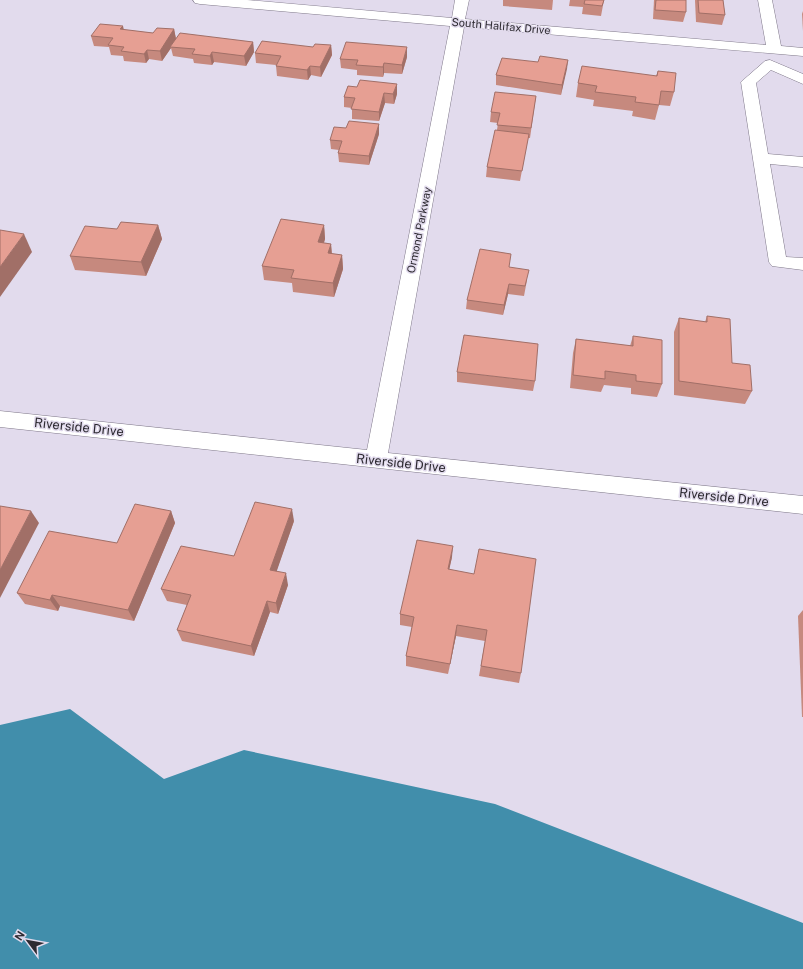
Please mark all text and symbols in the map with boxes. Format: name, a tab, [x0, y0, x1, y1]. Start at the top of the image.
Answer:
street label: South Halifax Drive	[451, 16, 551, 36]
street label: Ormond Parkway	[405, 186, 433, 274]
street label: Riverside Drive	[34, 415, 124, 439]
street label: Riverside Drive	[356, 451, 446, 475]
street label: Riverside Drive	[679, 485, 769, 509]
north arrow	[8, 921, 48, 961]
text: N	[12, 929, 27, 943]

